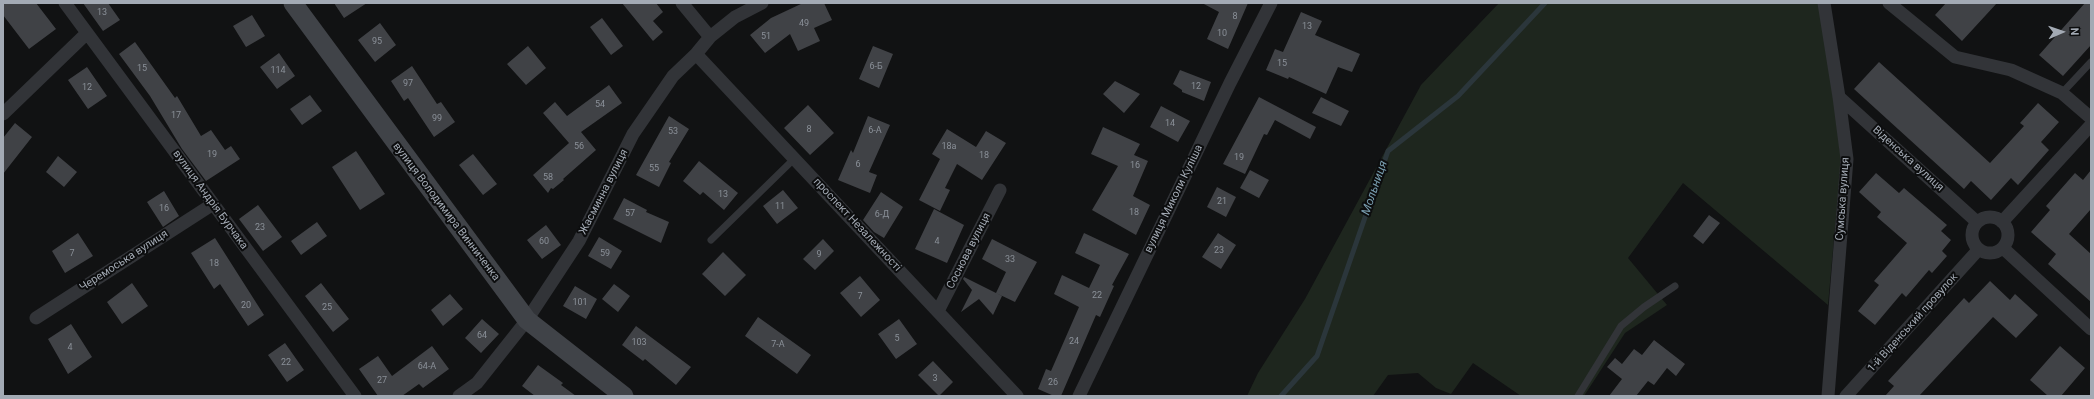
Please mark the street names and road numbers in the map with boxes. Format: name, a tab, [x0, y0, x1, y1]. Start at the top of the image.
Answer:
street label: Віденська вулиця	[1870, 124, 1946, 194]
street label: вулиця Володимира Винниченка	[390, 140, 502, 284]
street label: вулиця Миколи Куліша	[1142, 143, 1206, 255]
street label: Жасминна вулиця	[577, 147, 631, 237]
street label: вулиця Андрія Бурчака	[170, 148, 250, 252]
street label: Сумська вулиця	[1834, 157, 1852, 241]
street label: проспект Незалежності	[810, 176, 904, 274]
street label: Соснова вулиця	[944, 211, 994, 291]
street label: Черемоська вулиця	[77, 227, 171, 295]
street label: 1-й Віденський провулок	[1865, 271, 1961, 375]

